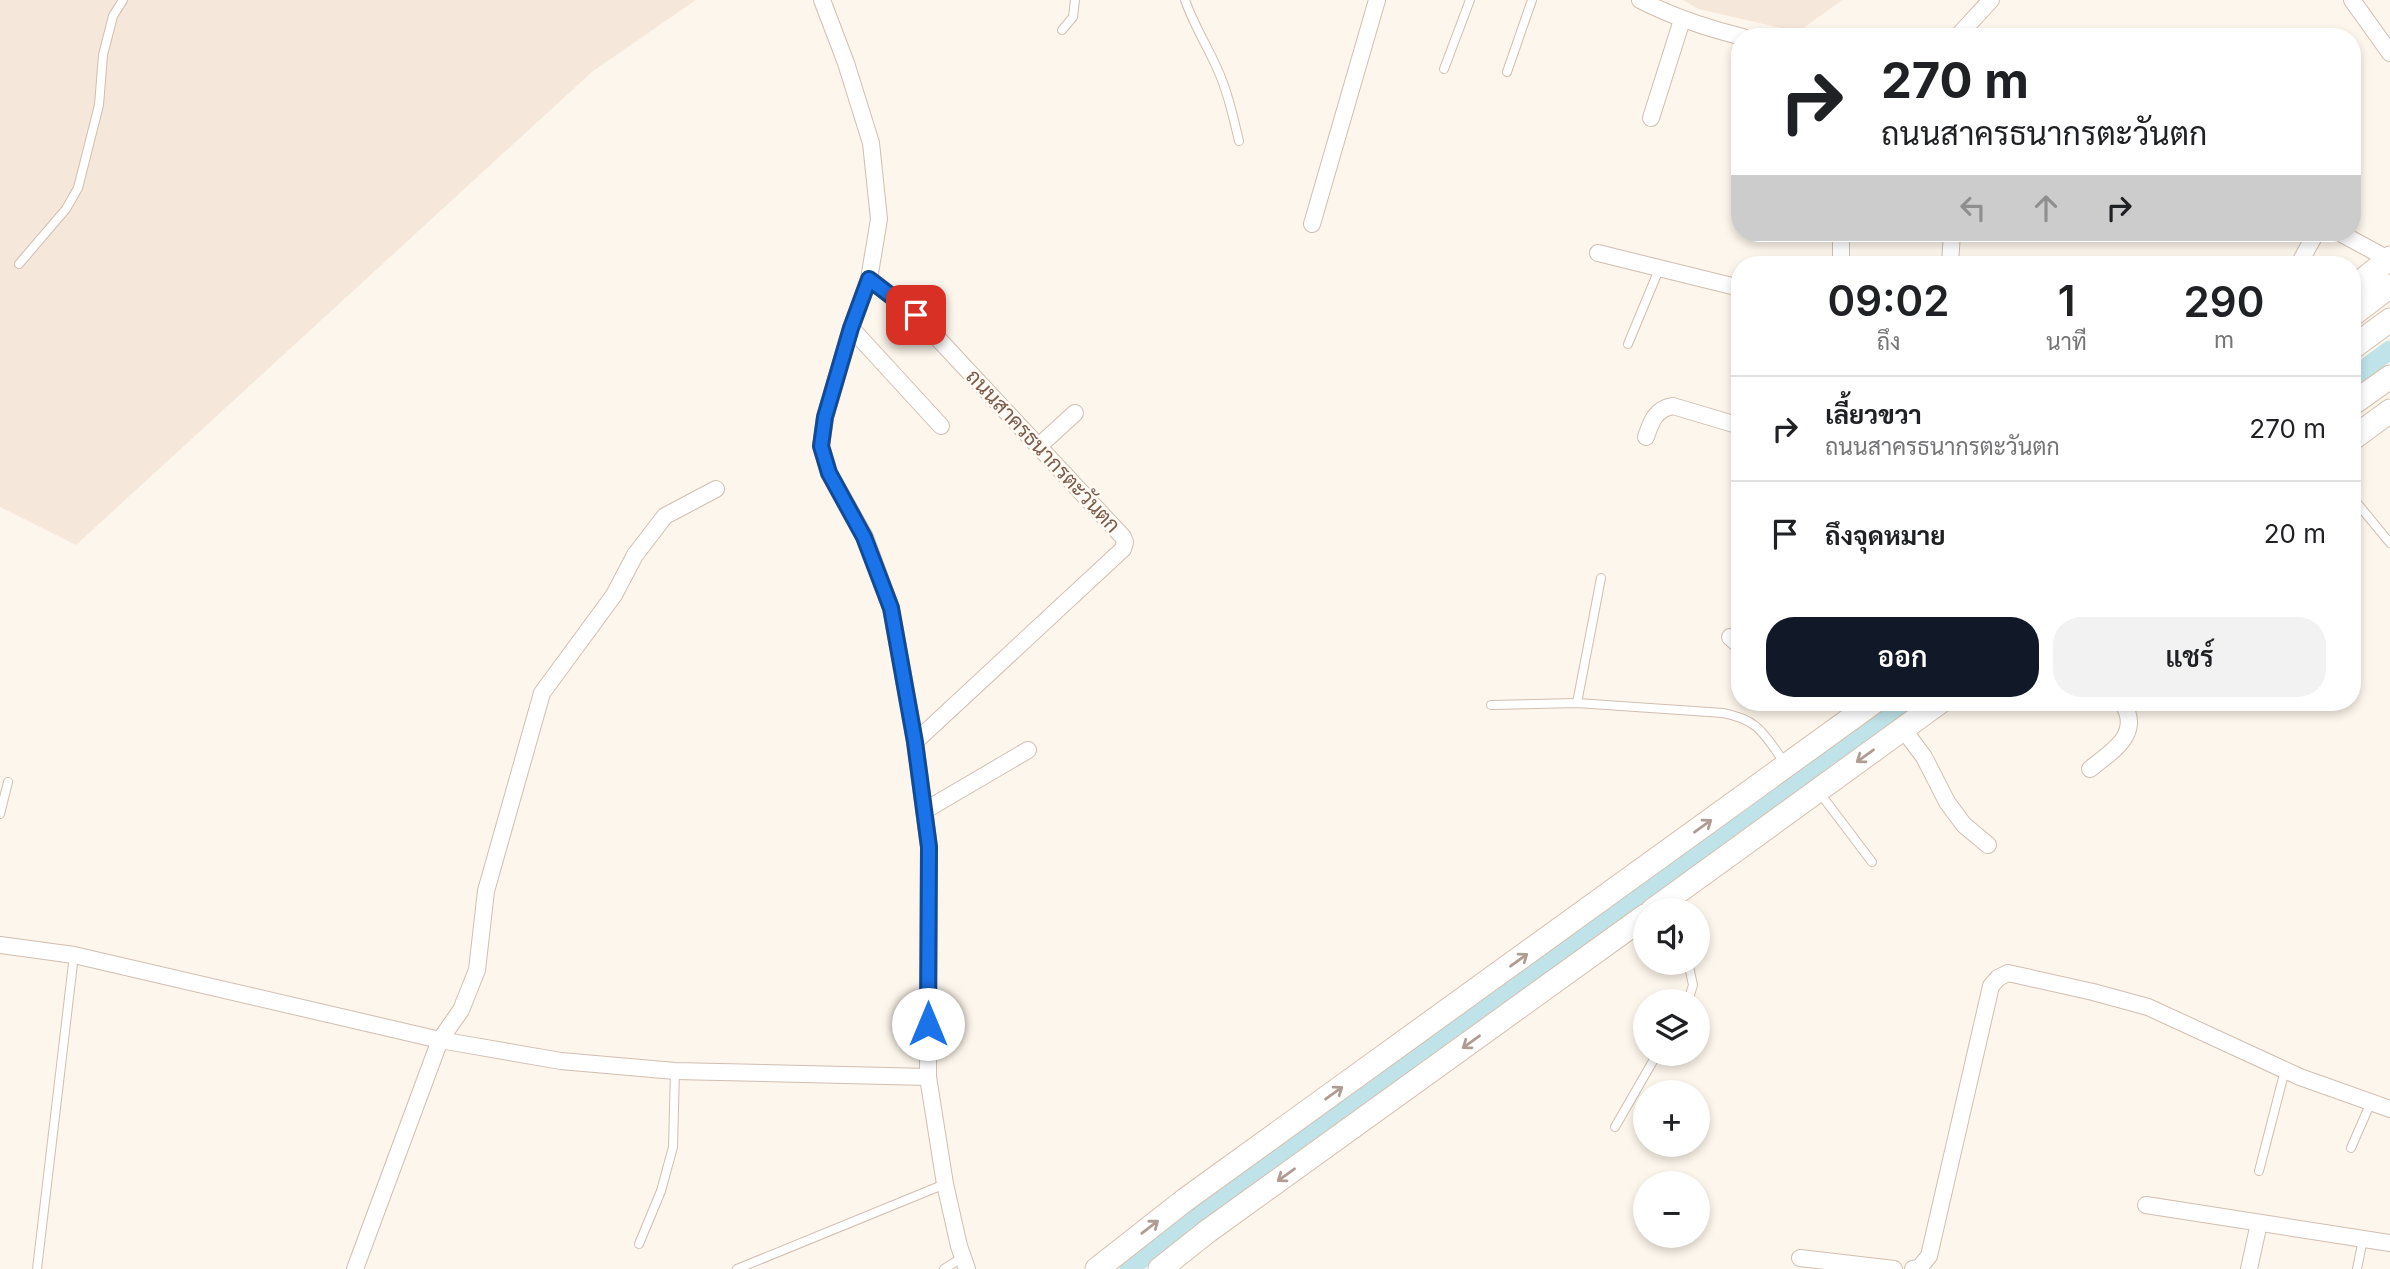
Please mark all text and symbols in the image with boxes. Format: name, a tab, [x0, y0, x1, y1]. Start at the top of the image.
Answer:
text: 270 m	[1881, 51, 2029, 110]
icon: right	[1766, 56, 1857, 147]
text: ถนนสาครธนากรตะวันตก	[1881, 114, 2208, 153]
icon: left	[1954, 189, 1992, 227]
icon: ahead	[2027, 189, 2065, 227]
icon: right	[2100, 189, 2138, 227]
text: 09:02	[1828, 275, 1949, 326]
text: 1	[2058, 275, 2075, 326]
text: 290	[2184, 276, 2264, 327]
pin	[886, 285, 946, 345]
icon: arrive	[897, 296, 935, 334]
text: m	[2214, 326, 2234, 354]
text: ถึง	[1877, 328, 1900, 356]
text: นาที	[2046, 328, 2087, 356]
street label: ถนนสาครธนากรตะวันตก	[961, 364, 1126, 538]
text: เลี้ยวขวา	[1825, 399, 1922, 430]
icon: right	[1766, 410, 1804, 448]
text: 270 m	[2249, 413, 2326, 444]
text: ถนนสาครธนากรตะวันตก	[1825, 433, 2060, 461]
icon: arrive	[1766, 515, 1804, 553]
text: 20 m	[2264, 518, 2326, 549]
text: ถึงจุดหมาย	[1825, 520, 1946, 551]
button: ออก	[1766, 617, 2039, 697]
button: แชร์	[2053, 617, 2326, 697]
one-way arrow	[1856, 749, 1875, 763]
one-way arrow	[1693, 819, 1712, 833]
map controls	[1633, 898, 1710, 1248]
button: sound	[1633, 898, 1710, 975]
one-way arrow	[1509, 952, 1527, 967]
position arrow	[891, 987, 965, 1061]
button: layers	[1633, 989, 1710, 1066]
one-way arrow	[1462, 1035, 1481, 1049]
button: +	[1633, 1080, 1710, 1157]
one-way arrow	[1324, 1086, 1343, 1100]
one-way arrow	[1277, 1168, 1296, 1182]
button: −	[1633, 1171, 1710, 1248]
one-way arrow	[1141, 1219, 1159, 1235]

